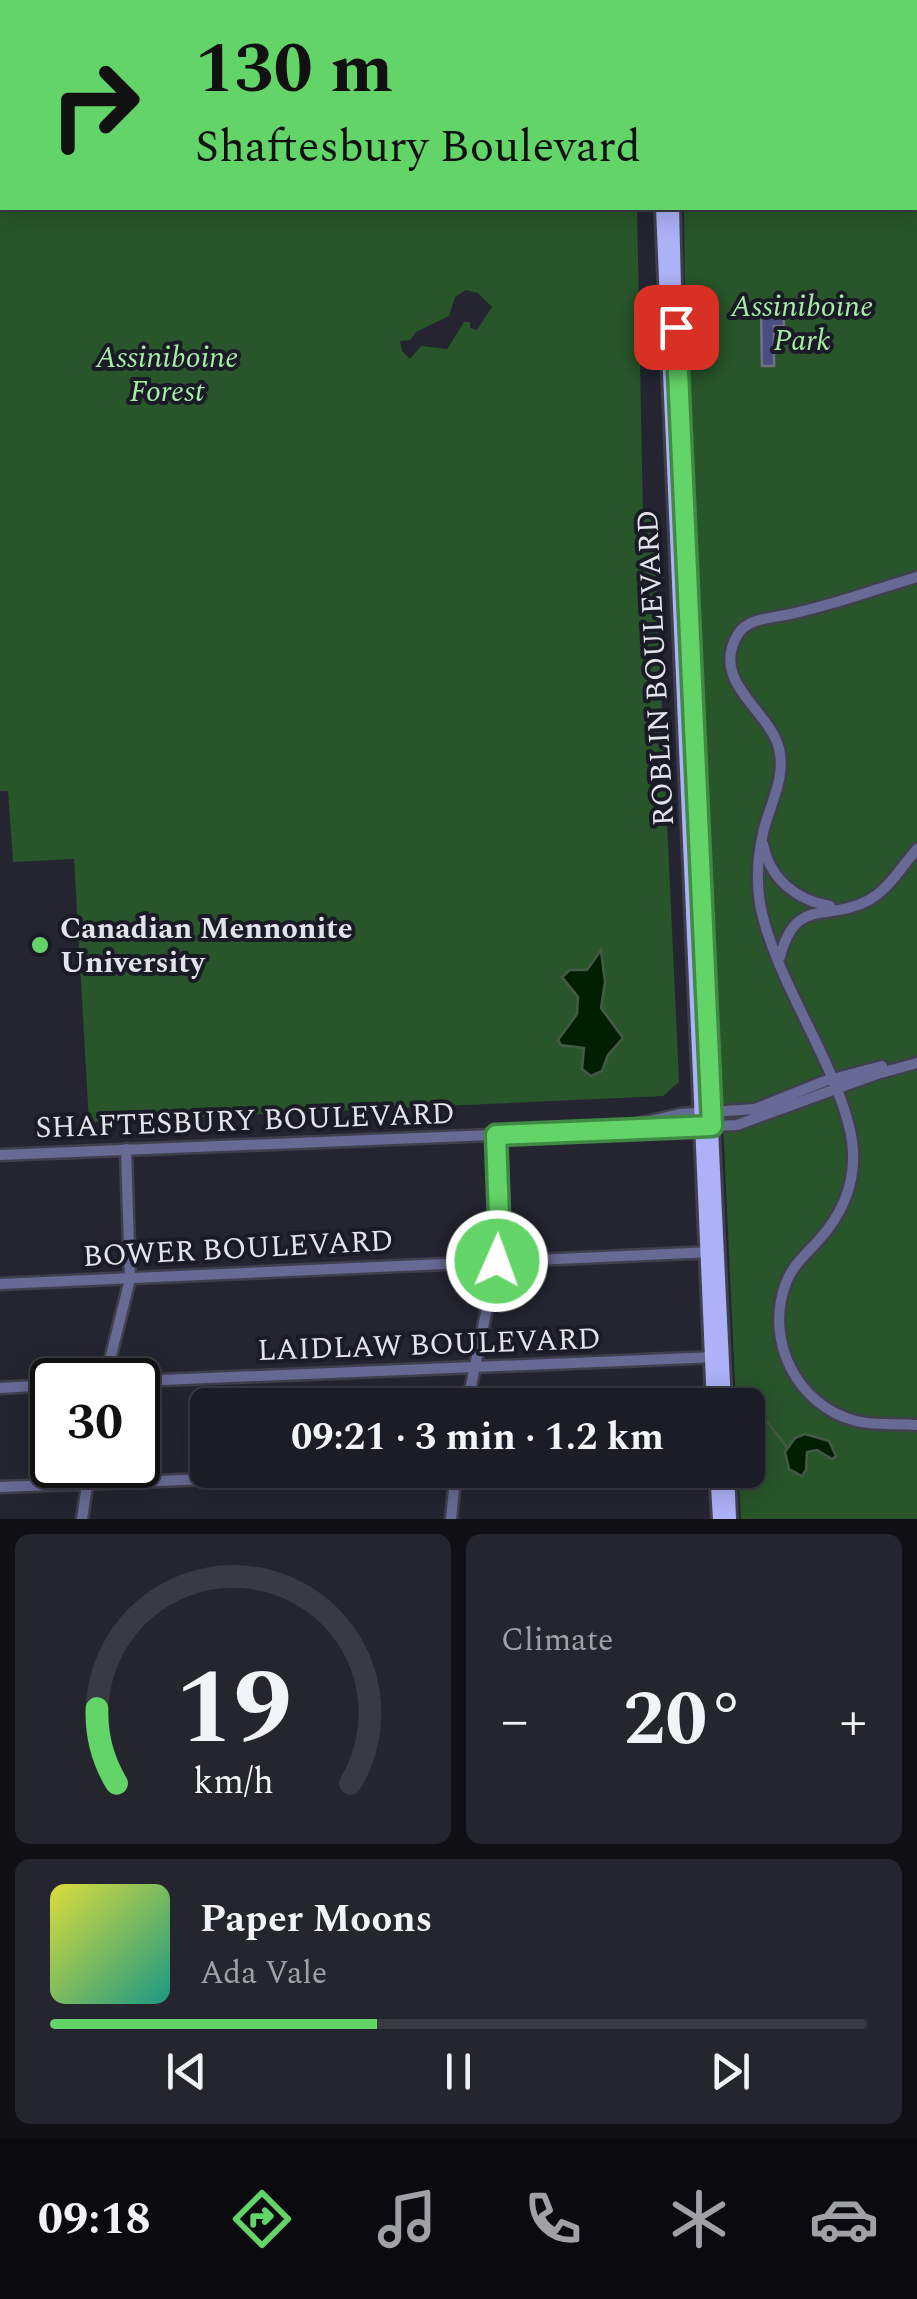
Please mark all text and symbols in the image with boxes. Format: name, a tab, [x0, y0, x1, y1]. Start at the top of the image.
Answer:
text: 130 m	[195, 17, 393, 123]
icon: right	[30, 40, 160, 170]
text: Shaftesbury Boulevard	[195, 113, 641, 182]
park label: Assiniboine Park	[730, 284, 873, 364]
pin	[634, 285, 719, 370]
icon: arrive	[649, 300, 704, 355]
park label: Assiniboine Forest	[95, 335, 238, 415]
street label: ROBLIN BOULEVARD	[625, 509, 687, 827]
place label: Canadian Mennonite University	[60, 906, 353, 986]
marker: Canadian Mennonite University	[29, 934, 51, 956]
street label: SHAFTESBURY BOULEVARD	[35, 1091, 455, 1151]
position arrow	[445, 1209, 549, 1313]
street label: BOWER BOULEVARD	[82, 1218, 394, 1280]
street label: LAIDLAW BOULEVARD	[257, 1316, 602, 1374]
speed limit sign: 30	[30, 1358, 160, 1488]
text: 09:21 · 3 min · 1.2 km	[291, 1409, 664, 1467]
text: Climate	[501, 1616, 613, 1665]
text: 19	[175, 1631, 291, 1789]
text: 20°	[623, 1664, 745, 1778]
text: −	[501, 1680, 529, 1763]
text: +	[839, 1680, 867, 1763]
text: km/h	[193, 1755, 273, 1810]
text: Paper Moons	[200, 1891, 432, 1949]
text: Ada Vale	[200, 1949, 327, 1998]
icon: previous	[159, 2044, 214, 2099]
icon: pause	[431, 2044, 486, 2099]
icon: next	[703, 2044, 758, 2099]
icon: directions	[227, 2184, 297, 2254]
icon: music	[372, 2184, 442, 2254]
icon: phone	[518, 2184, 588, 2254]
icon: climate	[664, 2184, 734, 2254]
icon: car	[809, 2184, 879, 2254]
text: 09:18	[38, 2185, 151, 2254]

